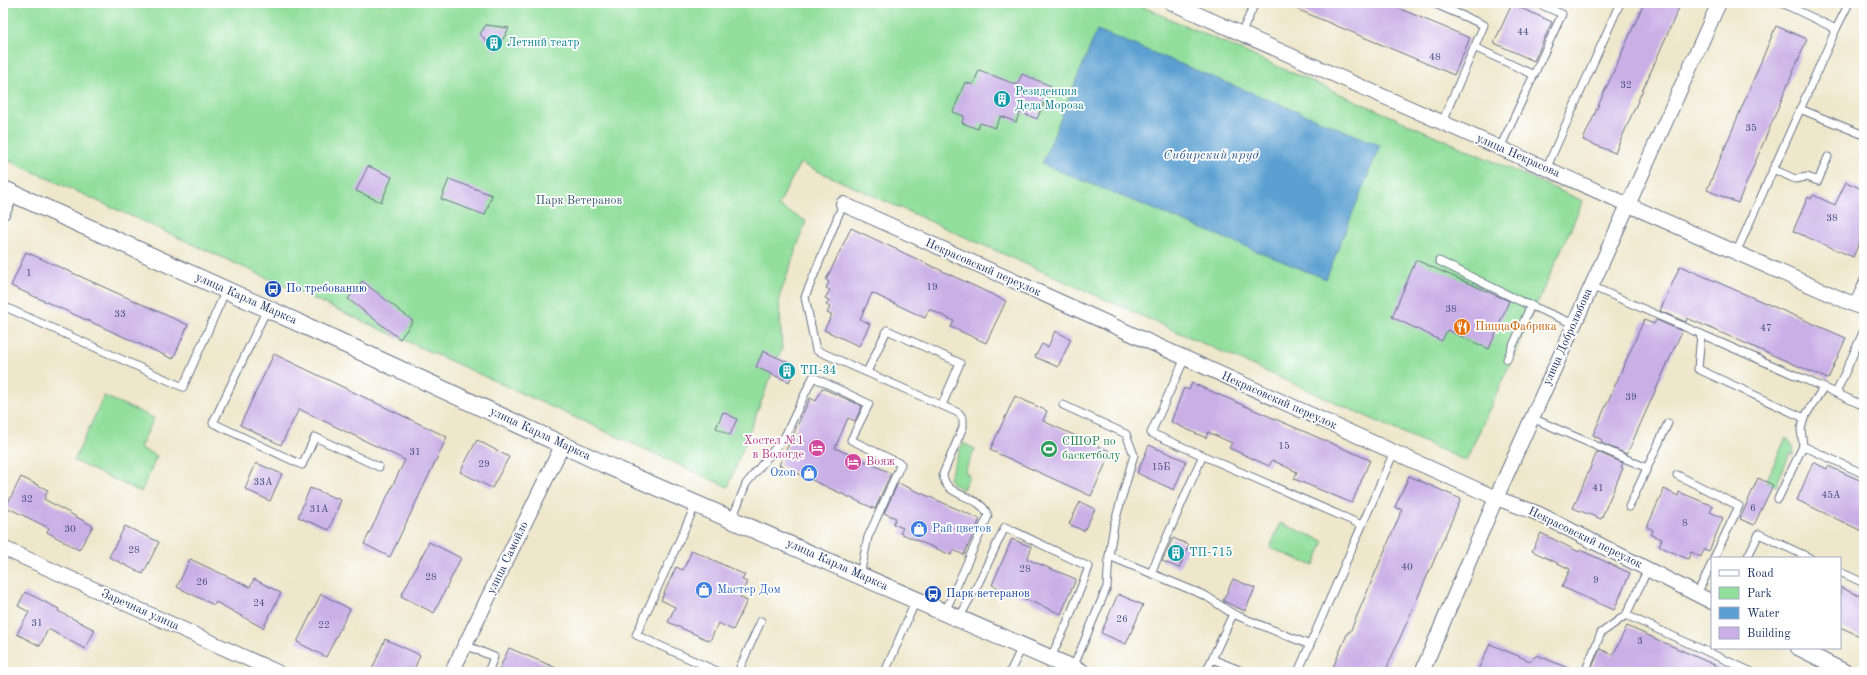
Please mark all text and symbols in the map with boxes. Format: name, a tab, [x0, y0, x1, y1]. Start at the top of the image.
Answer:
house number: 44	[1517, 27, 1529, 37]
building icon: Летний театр	[484, 33, 504, 53]
place label: Летний театр	[507, 37, 579, 49]
house number: 48	[1429, 52, 1441, 62]
house number: 32	[1620, 80, 1632, 90]
place label: Резиденция Деда Мороза	[1015, 86, 1084, 112]
building icon: Резиденция Деда Мороза	[992, 89, 1012, 109]
house number: 35	[1745, 123, 1757, 133]
street label: улица Некрасова	[1474, 132, 1562, 180]
water label: Сибирский пруд	[1163, 149, 1259, 162]
park label: Парк Ветеранов	[536, 195, 622, 207]
house number: 38	[1826, 213, 1838, 223]
street label: Некрасовский переулок	[923, 237, 1043, 299]
house number: 1	[26, 268, 32, 278]
street label: улица Карла Маркса	[193, 271, 299, 327]
bus stop icon: По требованию	[263, 279, 283, 299]
house number: 19	[926, 282, 938, 292]
place label: По требованию	[286, 283, 367, 295]
street label: улица Добролюбова	[1541, 287, 1595, 387]
house number: 38	[1445, 304, 1457, 314]
house number: 33	[114, 309, 126, 319]
restaurant icon: ПиццаФабрика	[1452, 317, 1472, 337]
place label: ПиццаФабрика	[1475, 321, 1557, 333]
house number: 47	[1760, 323, 1772, 333]
building icon: ТП-34	[777, 361, 797, 381]
place label: ТП-34	[800, 365, 836, 377]
street label: Некрасовский переулок	[1219, 370, 1339, 432]
house number: 39	[1625, 392, 1637, 402]
street label: улица Карла Маркса	[488, 405, 592, 463]
place label: Хостел №1 в Вологде	[744, 435, 804, 461]
place label: СШОР по баскетболу	[1062, 436, 1121, 462]
hotel icon: Хостел №1 в Вологде	[807, 438, 827, 458]
sports icon: СШОР по баскетболу	[1039, 439, 1059, 459]
house number: 15	[1278, 441, 1290, 451]
house number: 31	[409, 447, 421, 457]
hotel icon: Вояж	[843, 452, 863, 472]
place label: Вояж	[866, 456, 895, 468]
house number: 29	[478, 459, 490, 469]
house number: 15Б	[1152, 462, 1170, 472]
shop icon: Ozon	[799, 463, 819, 483]
place label: Ozon	[770, 467, 797, 479]
house number: 33А	[253, 477, 273, 487]
house number: 41	[1592, 483, 1604, 493]
house number: 45А	[1821, 490, 1841, 500]
house number: 32	[21, 494, 33, 504]
house number: 6	[1750, 503, 1756, 513]
house number: 31А	[309, 504, 329, 514]
street label: Некрасовский переулок	[1526, 505, 1644, 571]
house number: 8	[1682, 518, 1688, 528]
shop icon: Рай цветов	[909, 519, 929, 539]
street label: улица Самойло	[485, 520, 531, 596]
place label: Рай цветов	[932, 523, 991, 535]
house number: 30	[64, 524, 76, 534]
street label: улица Карла Маркса	[784, 537, 890, 593]
building icon: ТП-715	[1166, 543, 1186, 563]
house number: 28	[128, 545, 140, 555]
place label: ТП-715	[1189, 546, 1232, 559]
legend	[1711, 557, 1841, 649]
house number: 40	[1401, 562, 1413, 572]
house number: 28	[1019, 564, 1031, 574]
text: Road	[1747, 568, 1774, 580]
house number: 28	[425, 572, 437, 582]
house number: 9	[1593, 575, 1599, 585]
house number: 26	[196, 577, 208, 587]
shop icon: Мастер Дом	[694, 580, 714, 600]
place label: Мастер Дом	[717, 584, 781, 596]
bus stop icon: Парк ветеранов	[923, 584, 943, 604]
street label: Заречная улица	[99, 587, 181, 633]
place label: Парк ветеранов	[946, 588, 1030, 600]
text: Park	[1747, 588, 1772, 600]
house number: 24	[253, 598, 265, 608]
text: Water	[1747, 608, 1780, 620]
house number: 26	[1116, 614, 1128, 624]
house number: 31	[31, 618, 43, 628]
house number: 22	[318, 620, 330, 630]
text: Building	[1747, 628, 1791, 640]
house number: 3	[1637, 636, 1643, 646]

